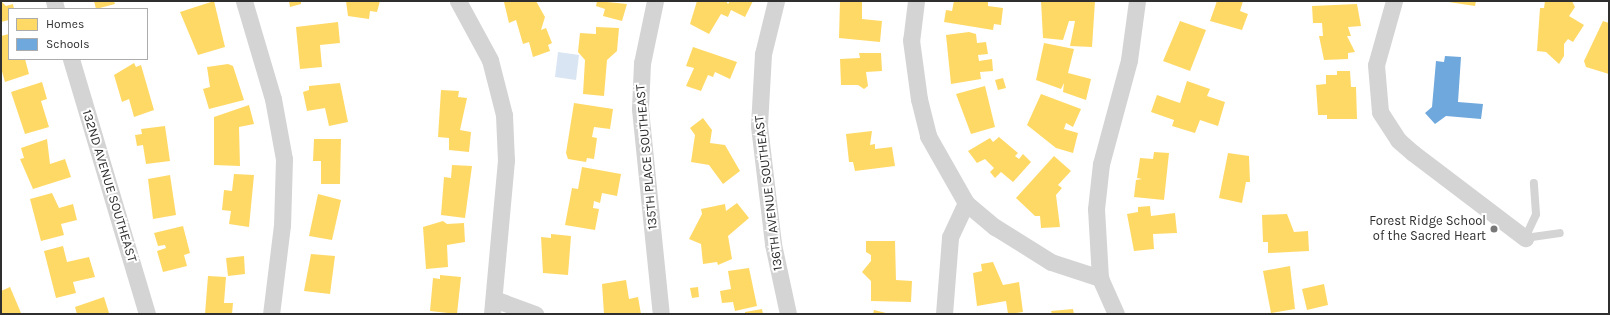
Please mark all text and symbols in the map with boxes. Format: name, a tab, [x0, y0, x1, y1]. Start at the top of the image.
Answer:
legend	[8, 8, 148, 60]
text: Homes	[46, 17, 84, 31]
text: Schools	[46, 37, 89, 51]
street label: 135TH PLACE SOUTHEAST	[633, 84, 661, 230]
street label: 132ND AVENUE SOUTHEAST	[78, 108, 140, 264]
street label: 136TH AVENUE SOUTHEAST	[752, 114, 786, 272]
place label: Forest Ridge School of the Sacred Heart	[1369, 214, 1486, 245]
marker: Forest Ridge School of the Sacred Heart	[1489, 224, 1499, 234]

